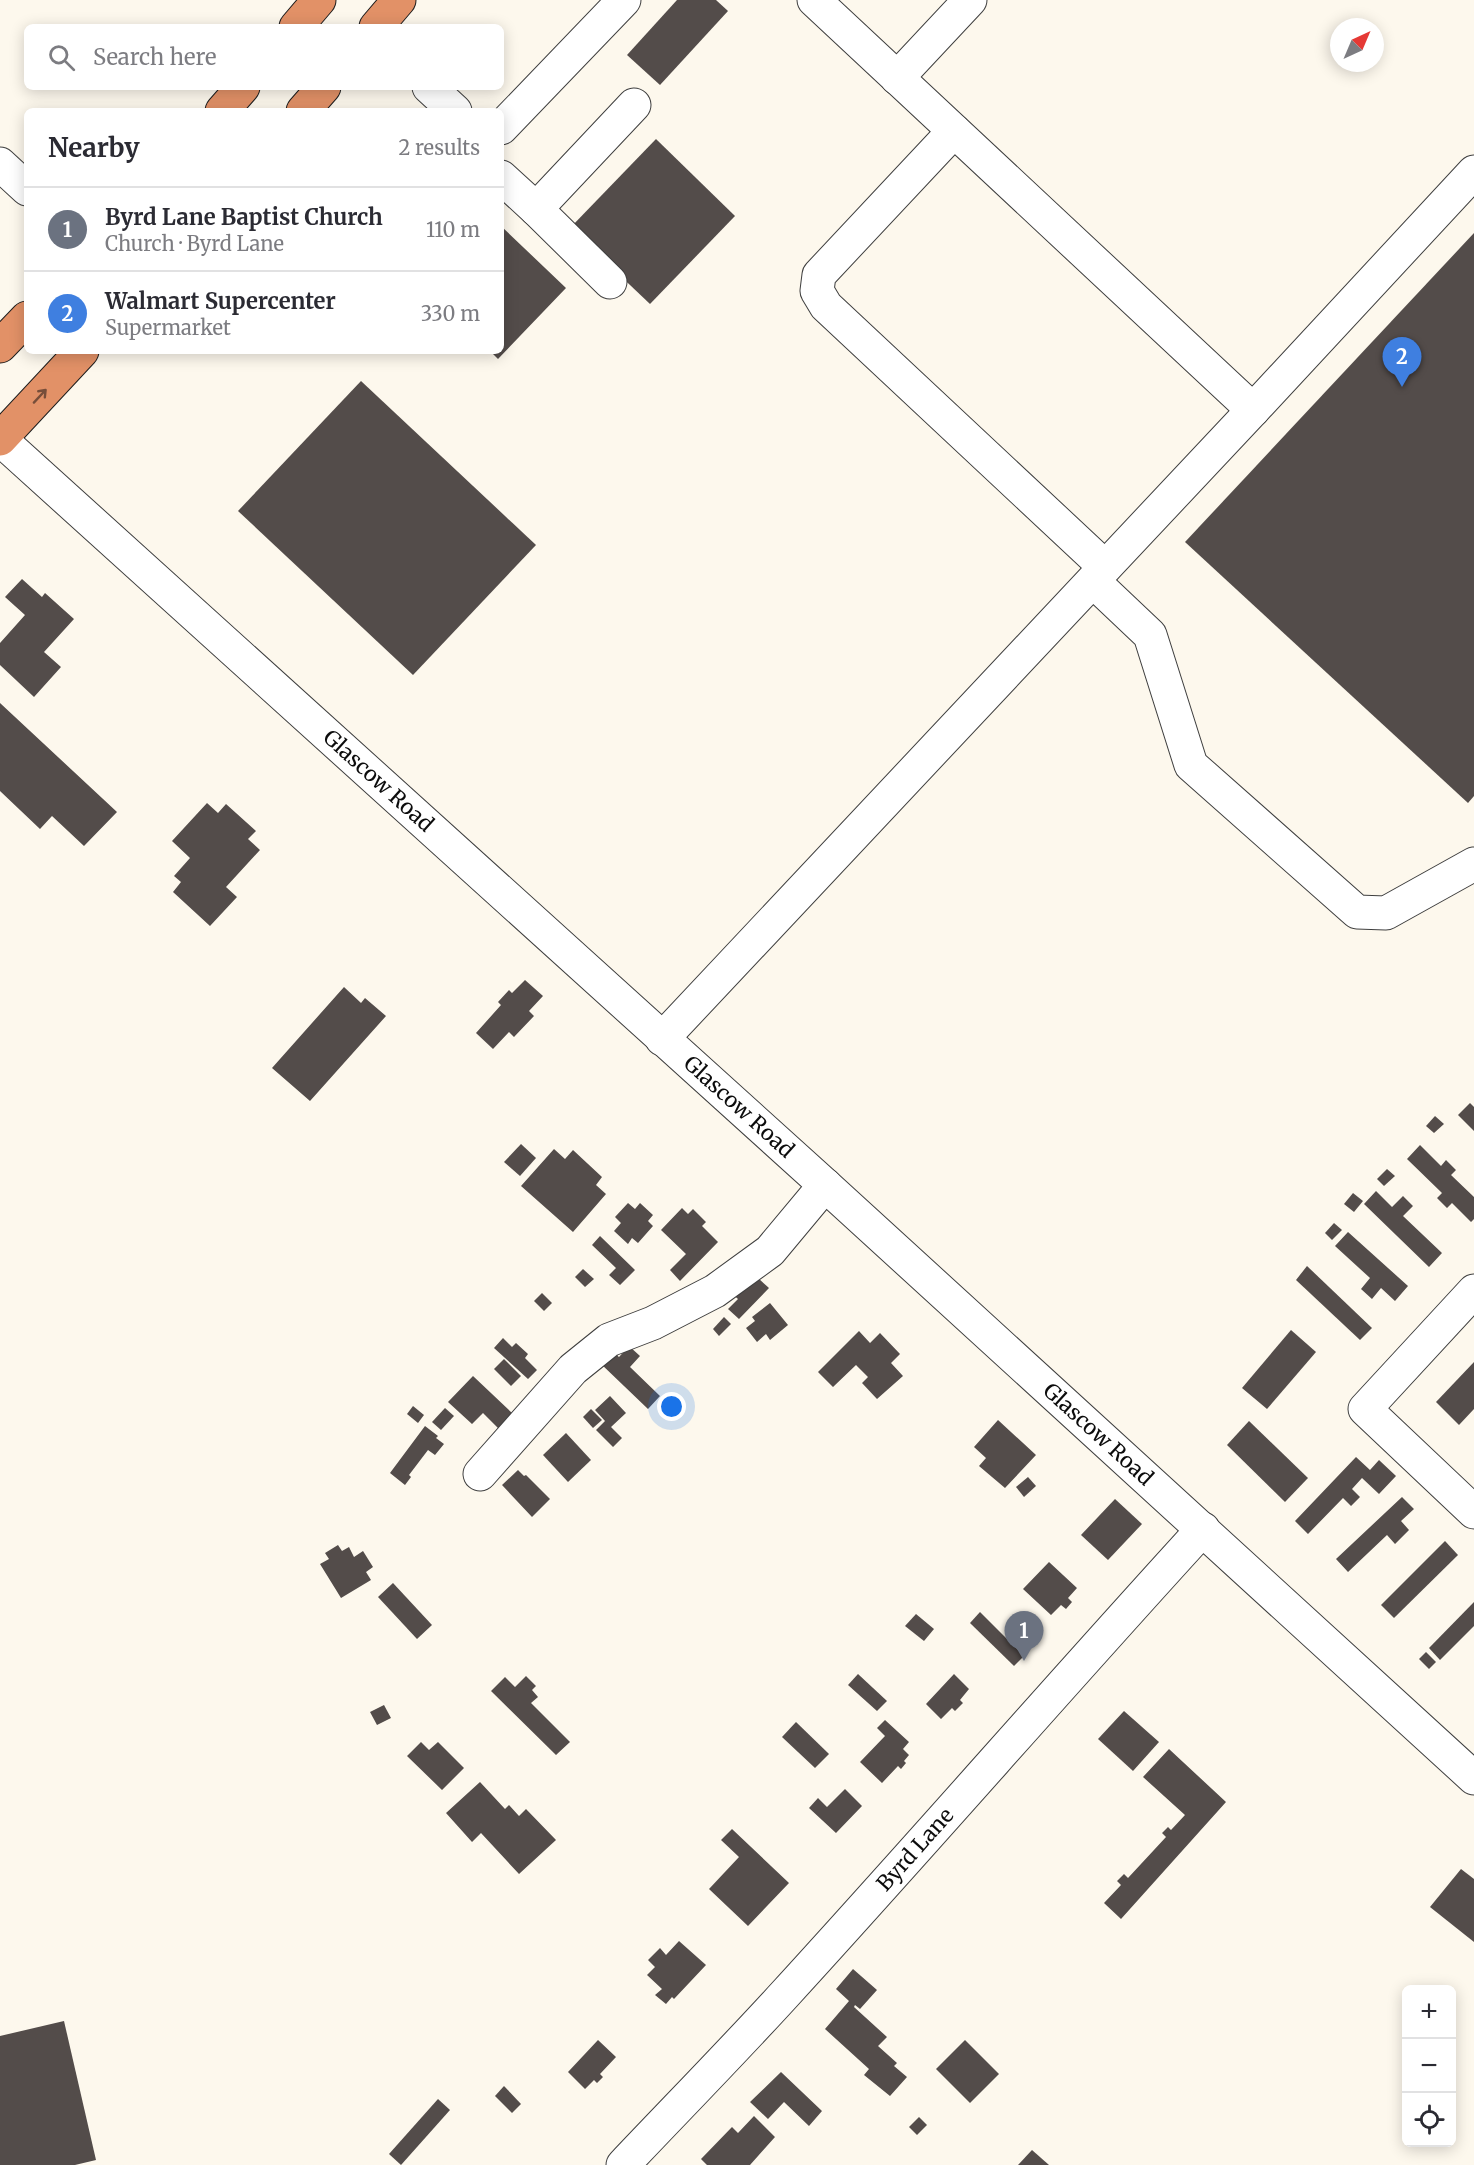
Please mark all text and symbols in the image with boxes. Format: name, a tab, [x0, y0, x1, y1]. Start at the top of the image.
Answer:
north arrow	[1330, 18, 1384, 72]
search box	[24, 24, 504, 90]
icon: search	[45, 41, 78, 74]
text: Search here	[93, 43, 216, 71]
text: Nearby	[48, 131, 140, 164]
text: 2 results	[398, 135, 480, 160]
text: Byrd Lane Baptist Church	[105, 203, 383, 231]
text: 1	[63, 217, 72, 242]
text: 110 m	[426, 217, 480, 242]
text: Church · Byrd Lane	[105, 231, 284, 256]
text: Walmart Supercenter	[105, 287, 336, 315]
text: 2	[62, 301, 73, 326]
text: 330 m	[421, 301, 480, 326]
text: Supermarket	[105, 315, 231, 340]
pin: 2	[1382, 338, 1422, 387]
one-way arrow	[33, 389, 47, 404]
street label: Glascow Road	[318, 724, 440, 838]
street label: Glascow Road	[678, 1050, 800, 1164]
street label: Glascow Road	[1038, 1377, 1159, 1491]
your location	[657, 1392, 686, 1421]
pin: 1	[1004, 1612, 1044, 1661]
street label: Byrd Lane	[871, 1802, 959, 1897]
map controls	[1402, 1985, 1456, 2147]
button: +	[1402, 1985, 1456, 2039]
button: −	[1402, 2039, 1456, 2093]
button: locate	[1402, 2093, 1456, 2147]

